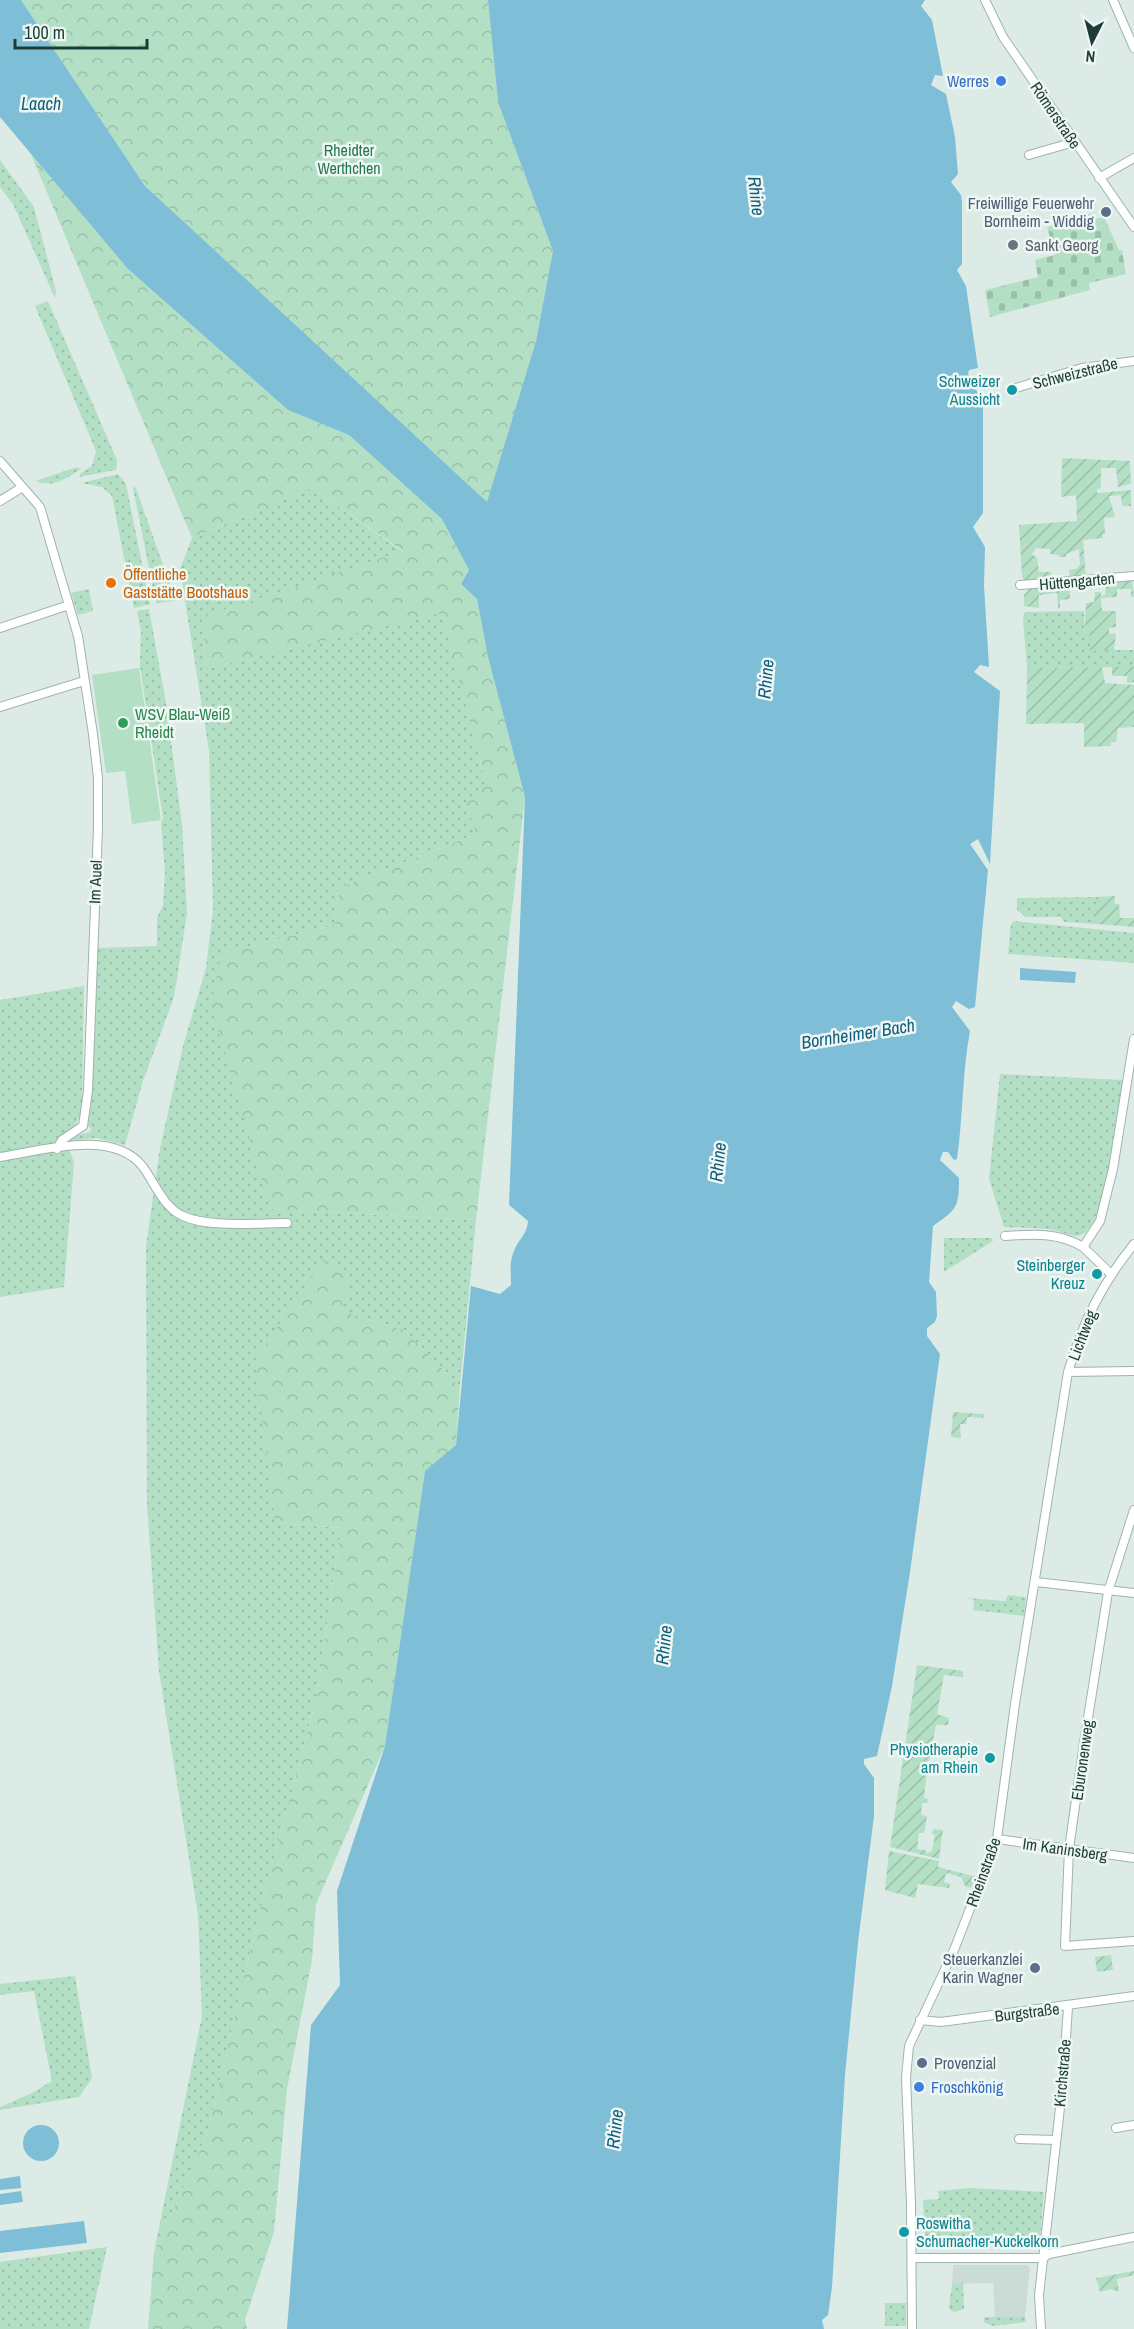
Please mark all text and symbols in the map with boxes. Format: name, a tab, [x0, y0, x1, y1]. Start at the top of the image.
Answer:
scale bar	[15, 12, 147, 50]
north arrow	[1062, 12, 1122, 72]
text: 100 m	[24, 20, 65, 45]
text: N	[1085, 45, 1096, 68]
place label: Werres	[947, 70, 989, 92]
marker: Werres	[994, 74, 1008, 88]
street label: Römerstraße	[1025, 77, 1087, 153]
water label: Laach	[21, 91, 61, 116]
park label: Rheidter Werthchen	[317, 139, 381, 179]
water label: Rhine	[742, 175, 771, 217]
place label: Freiwillige Feuerwehr Bornheim - Widdig	[968, 192, 1095, 232]
marker: Freiwillige Feuerwehr Bornheim - Widdig	[1099, 205, 1113, 219]
place label: Sankt Georg	[1025, 234, 1099, 256]
marker: Sankt Georg	[1006, 238, 1020, 252]
street label: Schweizstraße	[1030, 352, 1120, 394]
place label: Schweizer Aussicht	[939, 370, 1001, 410]
marker: Schweizer Aussicht	[1005, 383, 1019, 397]
place label: Öffentliche Gaststätte Bootshaus	[123, 563, 248, 603]
street label: Hüttengarten	[1038, 567, 1116, 595]
marker: Öffentliche Gaststätte Bootshaus	[104, 576, 118, 590]
water label: Rhine	[751, 658, 780, 700]
place label: WSV Blau-Weiß Rheidt	[135, 703, 230, 743]
marker: WSV Blau-Weiß Rheidt	[116, 716, 130, 730]
street label: Im Auel	[83, 860, 107, 904]
water label: Bornheimer Bach	[799, 1012, 917, 1055]
water label: Rhine	[703, 1141, 732, 1183]
place label: Steinberger Kreuz	[1016, 1254, 1086, 1294]
marker: Steinberger Kreuz	[1090, 1267, 1104, 1281]
street label: Lichtweg	[1062, 1306, 1102, 1363]
water label: Rhine	[649, 1624, 678, 1666]
street label: Eburonenweg	[1065, 1718, 1099, 1802]
place label: Physiotherapie am Rhein	[890, 1738, 978, 1778]
marker: Physiotherapie am Rhein	[983, 1751, 997, 1765]
street label: Im Kaninsberg	[1021, 1832, 1109, 1866]
street label: Rheinstraße	[960, 1834, 1006, 1910]
place label: Steuerkanzlei Karin Wagner	[943, 1948, 1024, 1988]
marker: Steuerkanzlei Karin Wagner	[1028, 1961, 1042, 1975]
street label: Burgstraße	[993, 1997, 1061, 2027]
street label: Kirchstraße	[1048, 2038, 1076, 2108]
place label: Provenzial	[934, 2052, 996, 2074]
marker: Provenzial	[915, 2056, 929, 2070]
place label: Froschkönig	[931, 2076, 1004, 2098]
marker: Froschkönig	[912, 2080, 926, 2094]
water label: Rhine	[600, 2108, 629, 2150]
place label: Roswitha Schumacher-Kuckelkorn	[916, 2212, 1059, 2252]
marker: Roswitha Schumacher-Kuckelkorn	[897, 2225, 911, 2239]

